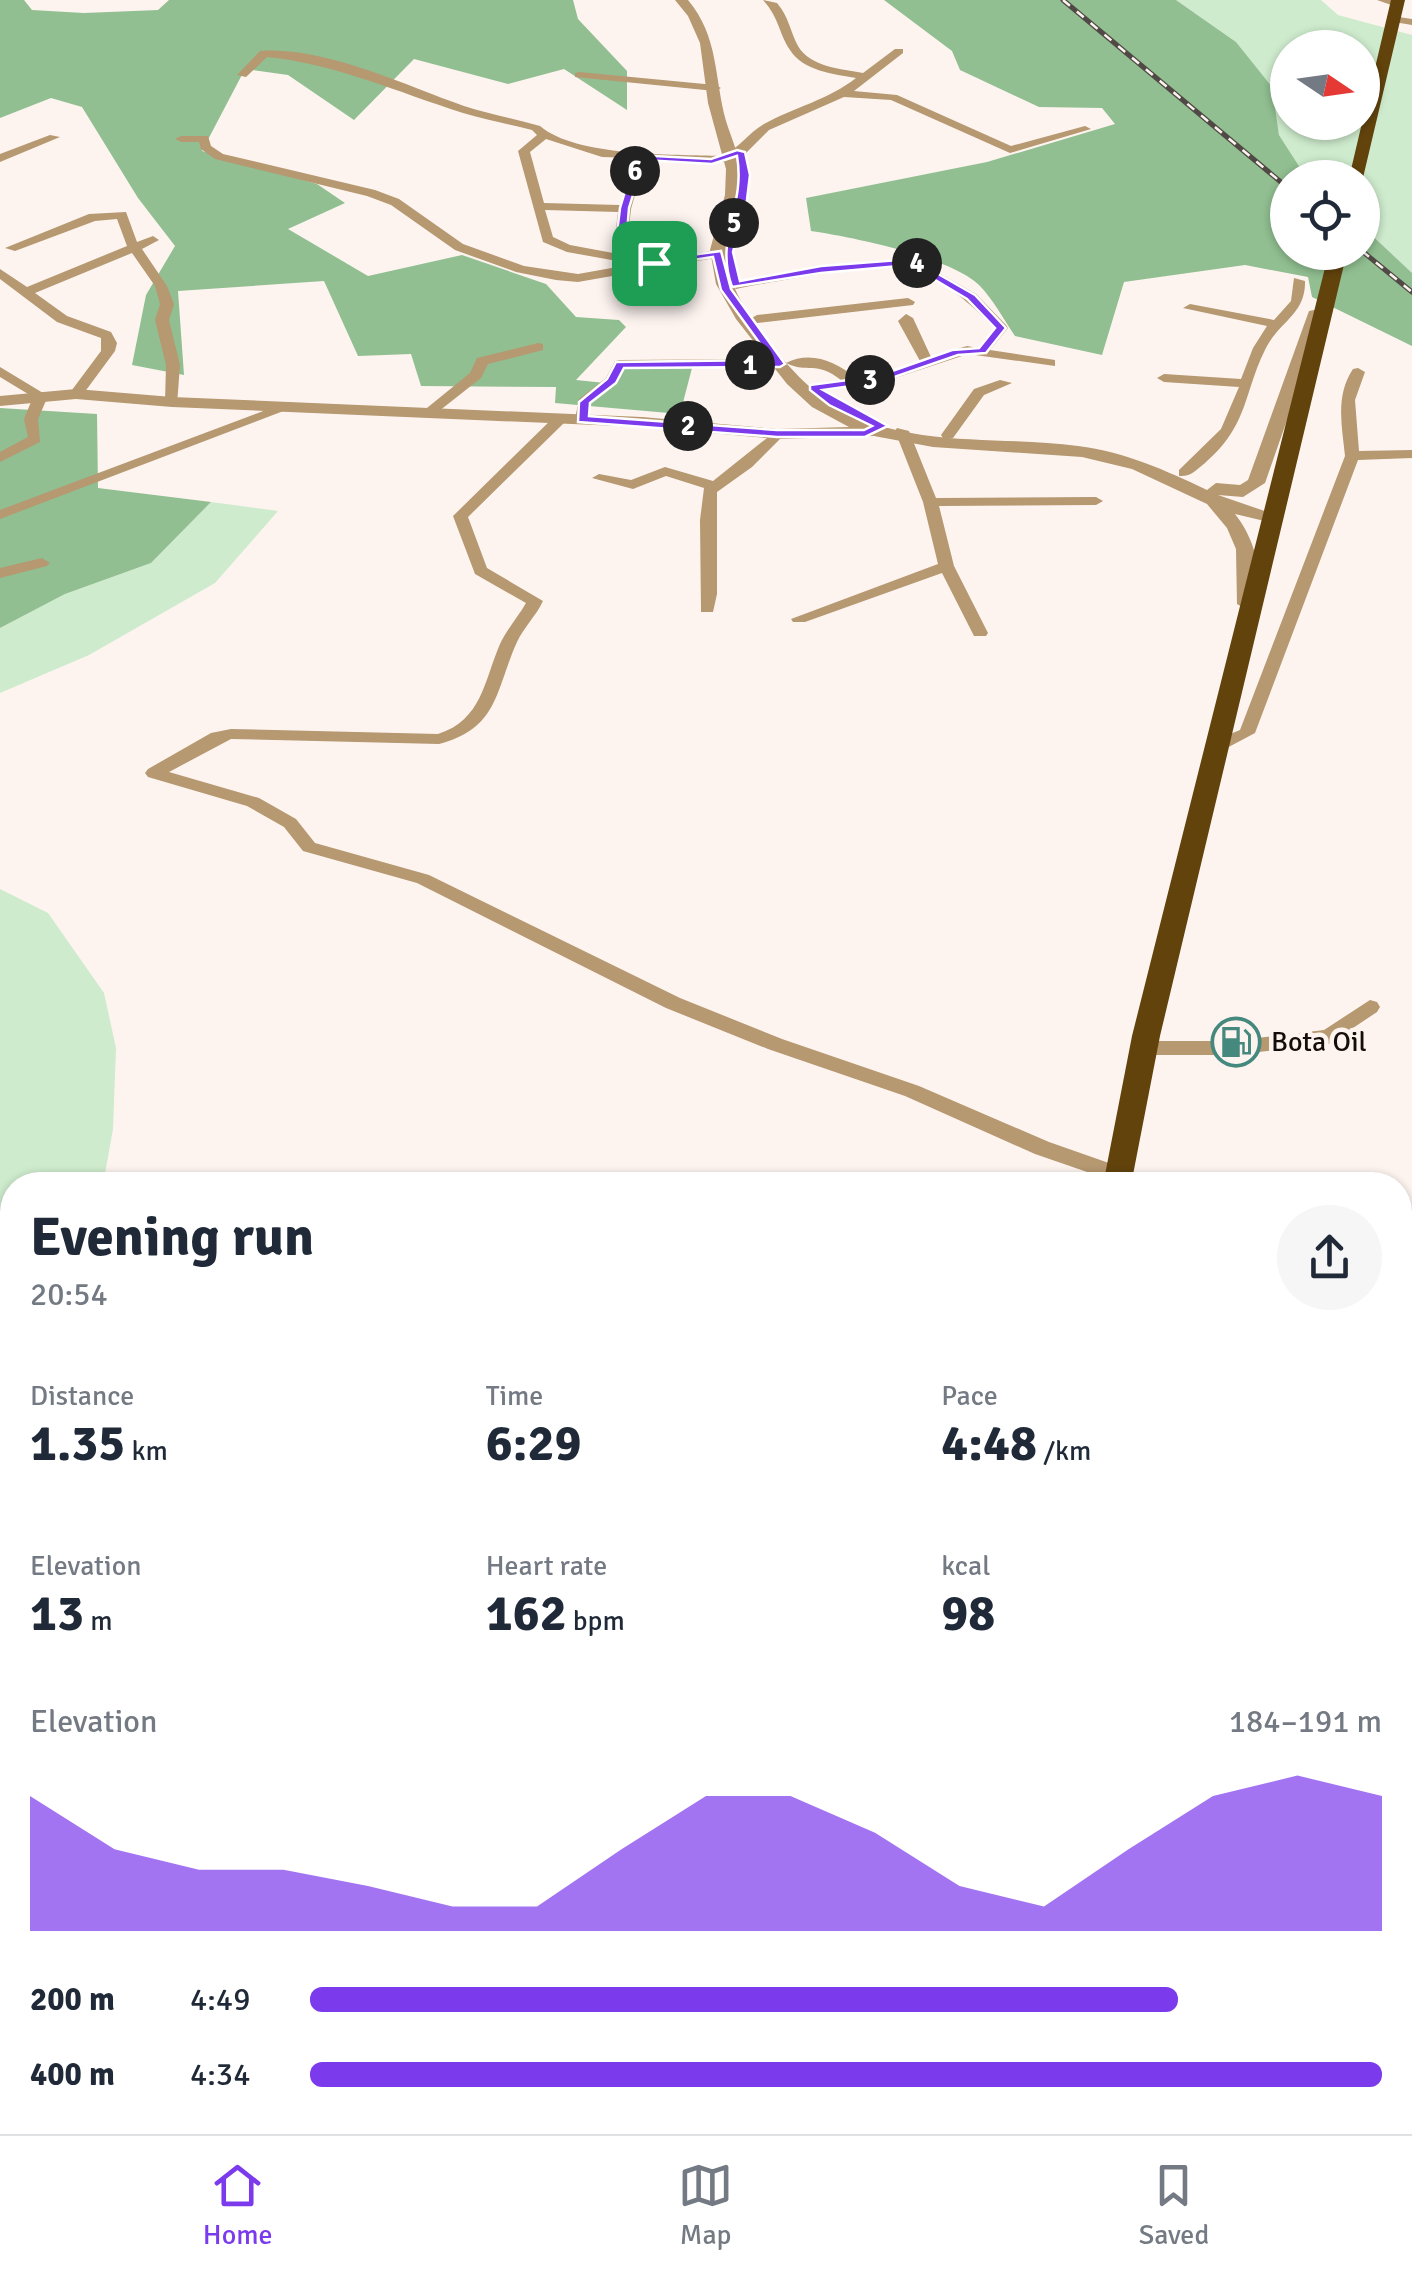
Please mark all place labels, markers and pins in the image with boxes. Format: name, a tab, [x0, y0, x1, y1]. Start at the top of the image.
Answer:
pin: 6	[610, 146, 660, 196]
pin: 5	[709, 198, 759, 248]
pin	[612, 221, 697, 306]
pin: 4	[892, 238, 942, 288]
pin: 1	[725, 340, 775, 390]
pin: 3	[845, 355, 895, 405]
pin: 2	[663, 401, 713, 451]
fuel station icon: Bota Oil	[1210, 1016, 1262, 1068]
place label: Bota Oil	[1271, 1025, 1367, 1059]

